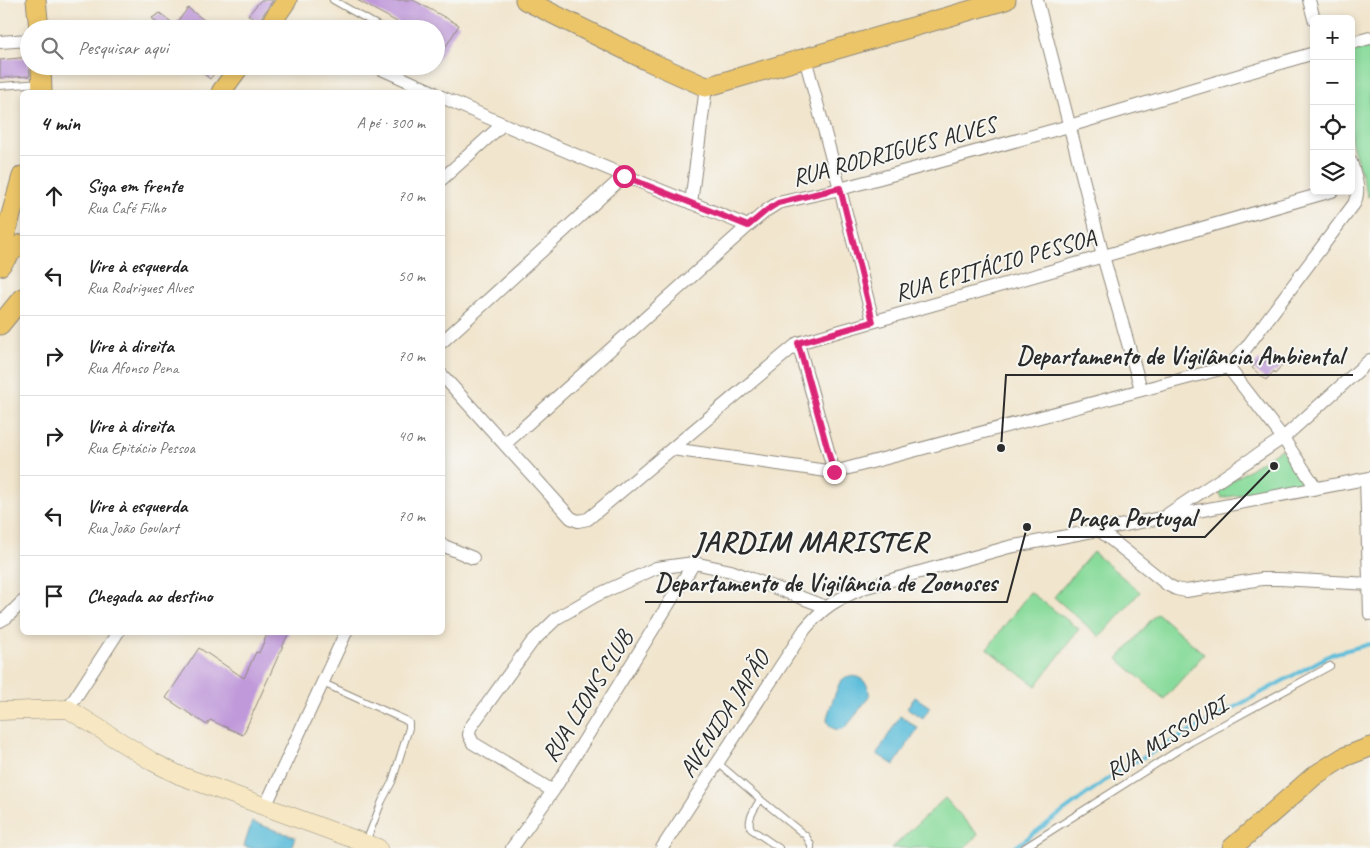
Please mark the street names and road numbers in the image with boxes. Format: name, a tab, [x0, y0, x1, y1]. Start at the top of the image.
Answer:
street label: RUA RODRIGUES ALVES	[789, 108, 1003, 193]
street label: RUA EPITÁCIO PESSOA	[891, 222, 1100, 308]
street label: RUA LIONS CLUB	[535, 623, 640, 767]
street label: AVENIDA JAPÃO	[672, 643, 778, 783]
street label: RUA MISSOURI	[1100, 688, 1236, 786]

